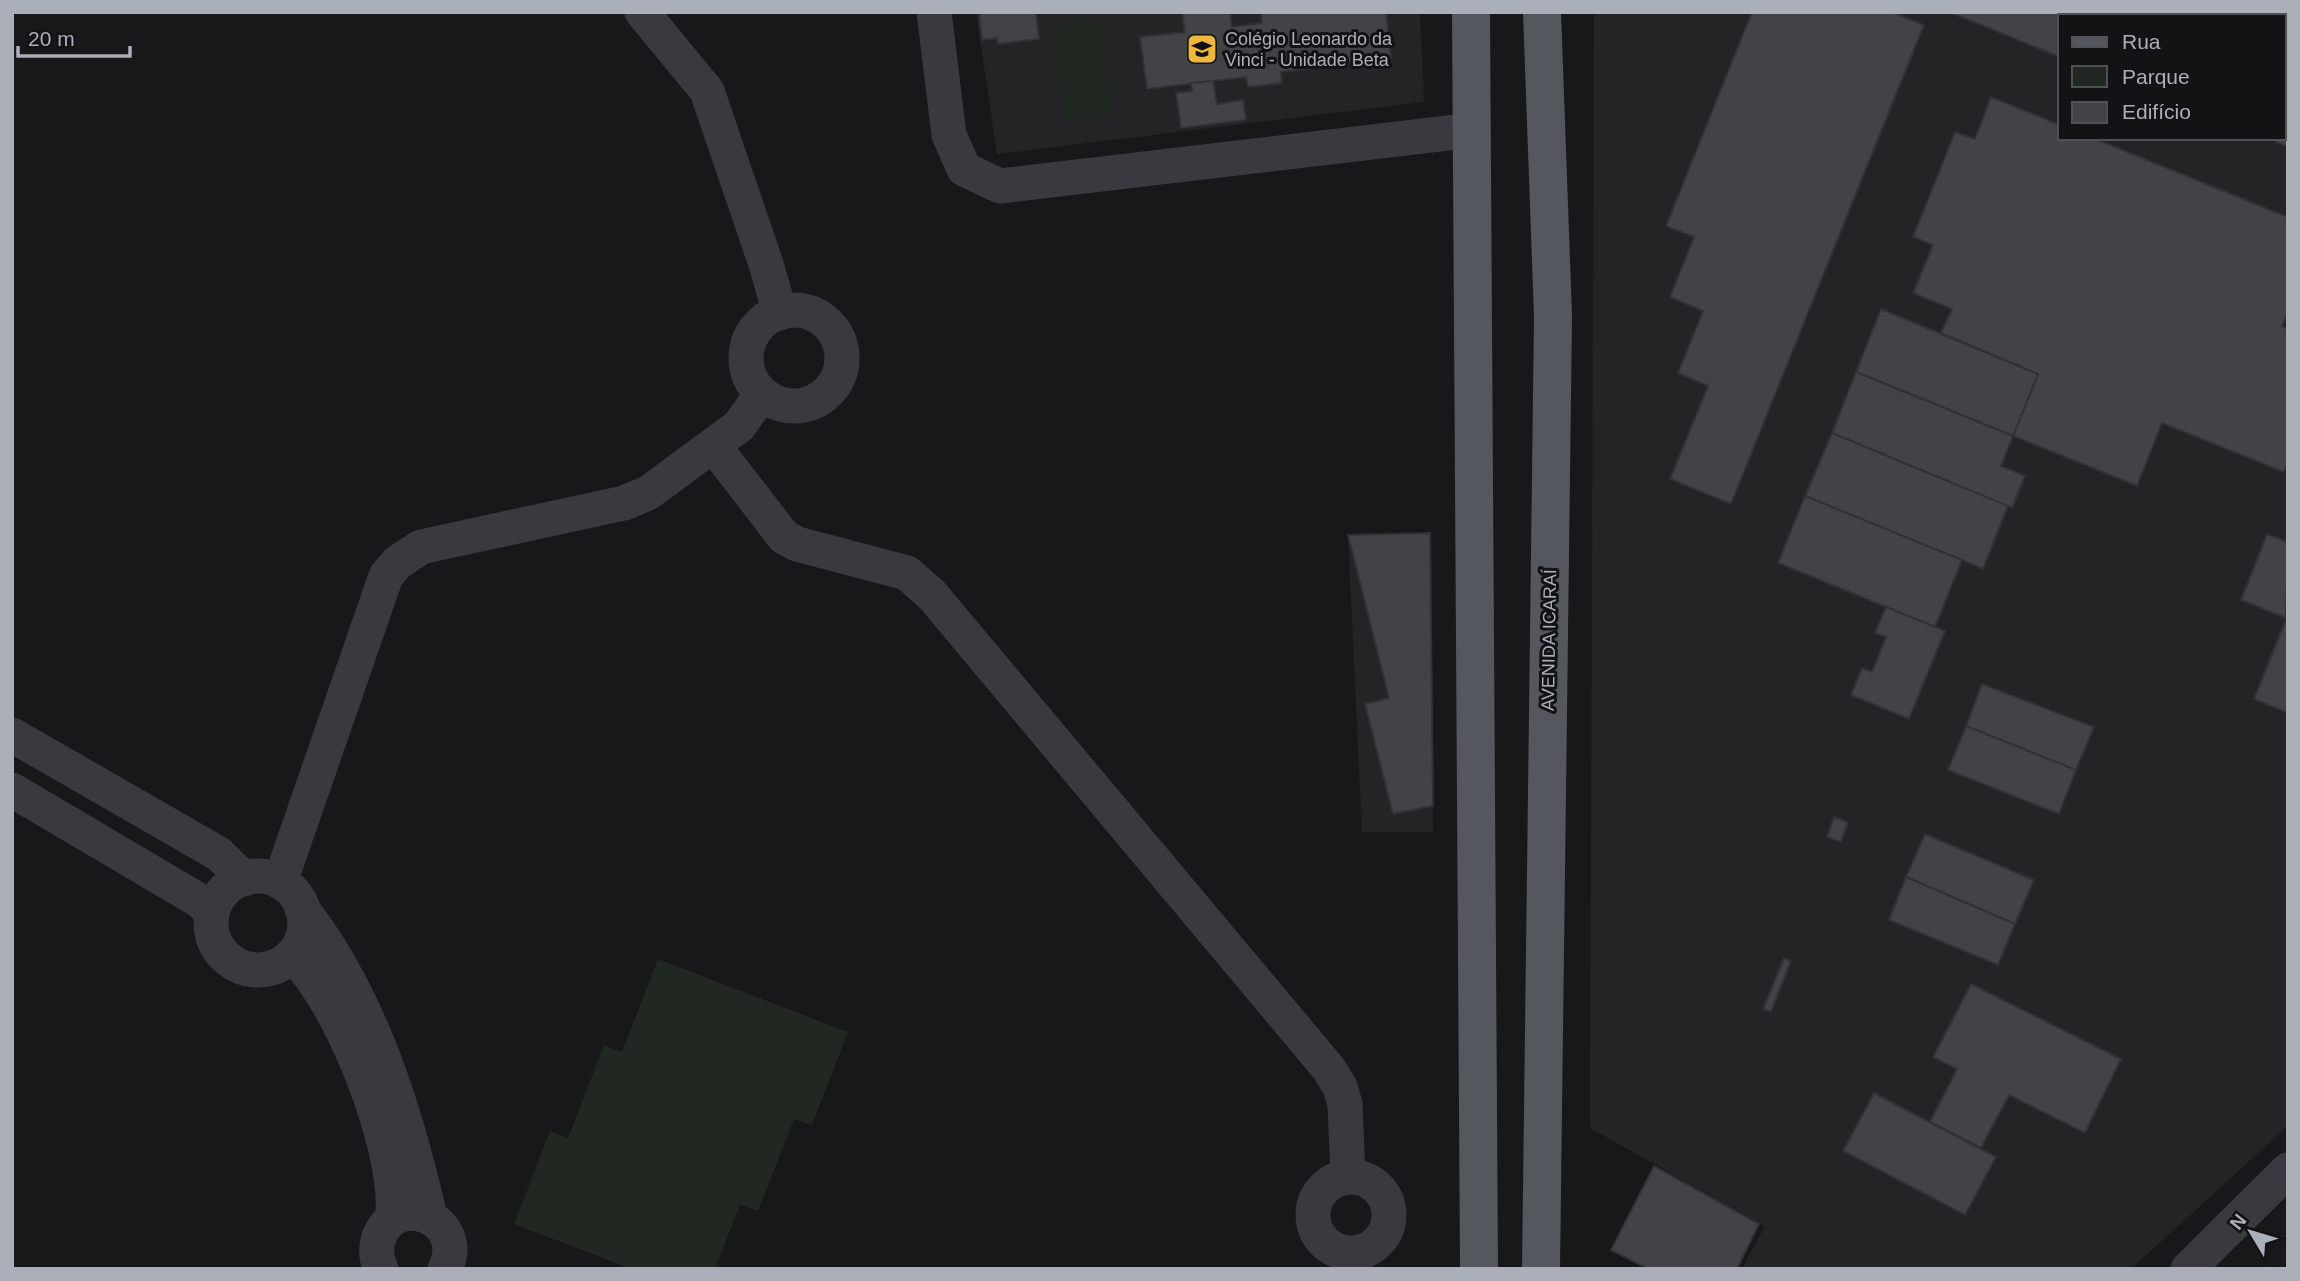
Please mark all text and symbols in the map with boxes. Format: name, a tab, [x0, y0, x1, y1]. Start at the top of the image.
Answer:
scale bar	[18, 14, 130, 58]
legend	[2058, 14, 2286, 140]
text: 20 m	[28, 27, 75, 50]
place label: Colégio Leonardo da Vinci - Unidade Beta	[1225, 29, 1393, 70]
text: Rua	[2122, 30, 2161, 53]
school or university icon: Colégio Leonardo da Vinci - Unidade Beta	[1185, 32, 1219, 66]
text: Parque	[2122, 65, 2190, 88]
text: Edifício	[2122, 100, 2191, 123]
street label: AVENIDA ICARAÍ	[1538, 569, 1560, 711]
north arrow	[2216, 1197, 2286, 1267]
text: N	[2225, 1210, 2250, 1234]

